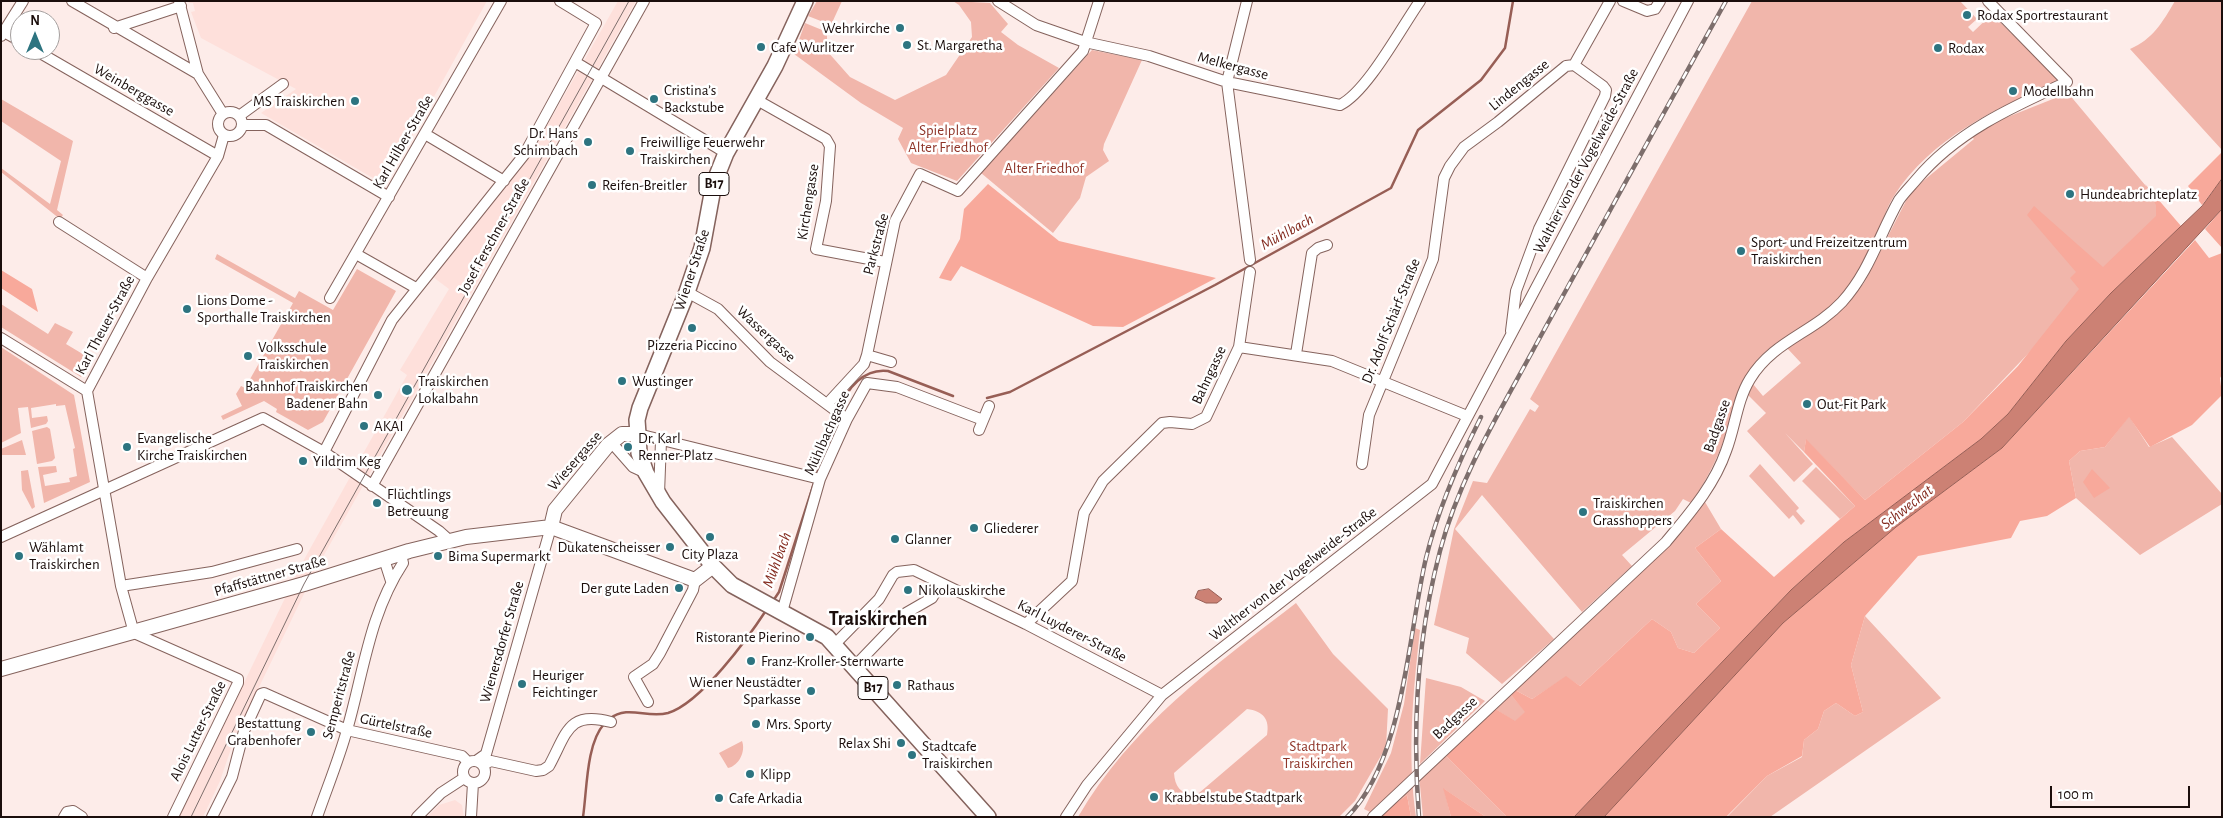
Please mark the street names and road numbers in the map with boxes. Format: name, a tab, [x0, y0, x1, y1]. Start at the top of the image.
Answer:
street label: Melkergasse	[1196, 48, 1270, 84]
street label: Lindengasse	[1485, 55, 1553, 115]
street label: Weinberggasse	[91, 60, 177, 120]
street label: Walther von der Vogelweide-Straße	[1529, 65, 1643, 257]
street label: Karl Hilber-Straße	[369, 92, 437, 192]
street label: Kirchengasse	[793, 163, 823, 241]
road number: B17	[699, 172, 729, 195]
street label: Josef Ferschner-Straße	[455, 175, 533, 297]
street label: Parkstraße	[859, 211, 893, 277]
street label: Wiener Straße	[670, 227, 714, 313]
street label: Dr. Adolf Schärf-Straße	[1358, 256, 1424, 386]
street label: Karl Theuer-Straße	[71, 272, 139, 378]
street label: Wassergasse	[733, 302, 799, 366]
street label: Bahngasse	[1188, 343, 1230, 407]
street label: Mühlbachgasse	[800, 388, 854, 478]
street label: Badgasse	[1700, 397, 1734, 455]
street label: Wiesergasse	[544, 427, 606, 495]
street label: Walther von der Vogelweide-Straße	[1206, 503, 1380, 645]
street label: Pfaffstättner Straße	[212, 551, 328, 601]
street label: Wienersdorfer Straße	[476, 579, 528, 705]
street label: Karl Luyderer-Straße	[1015, 596, 1129, 666]
street label: Semperitstraße	[319, 649, 359, 741]
road number: B17	[858, 676, 888, 700]
street label: Alois Lutter-Straße	[166, 678, 230, 784]
street label: Badgasse	[1429, 693, 1481, 743]
street label: Gürtelstraße	[358, 710, 434, 742]

